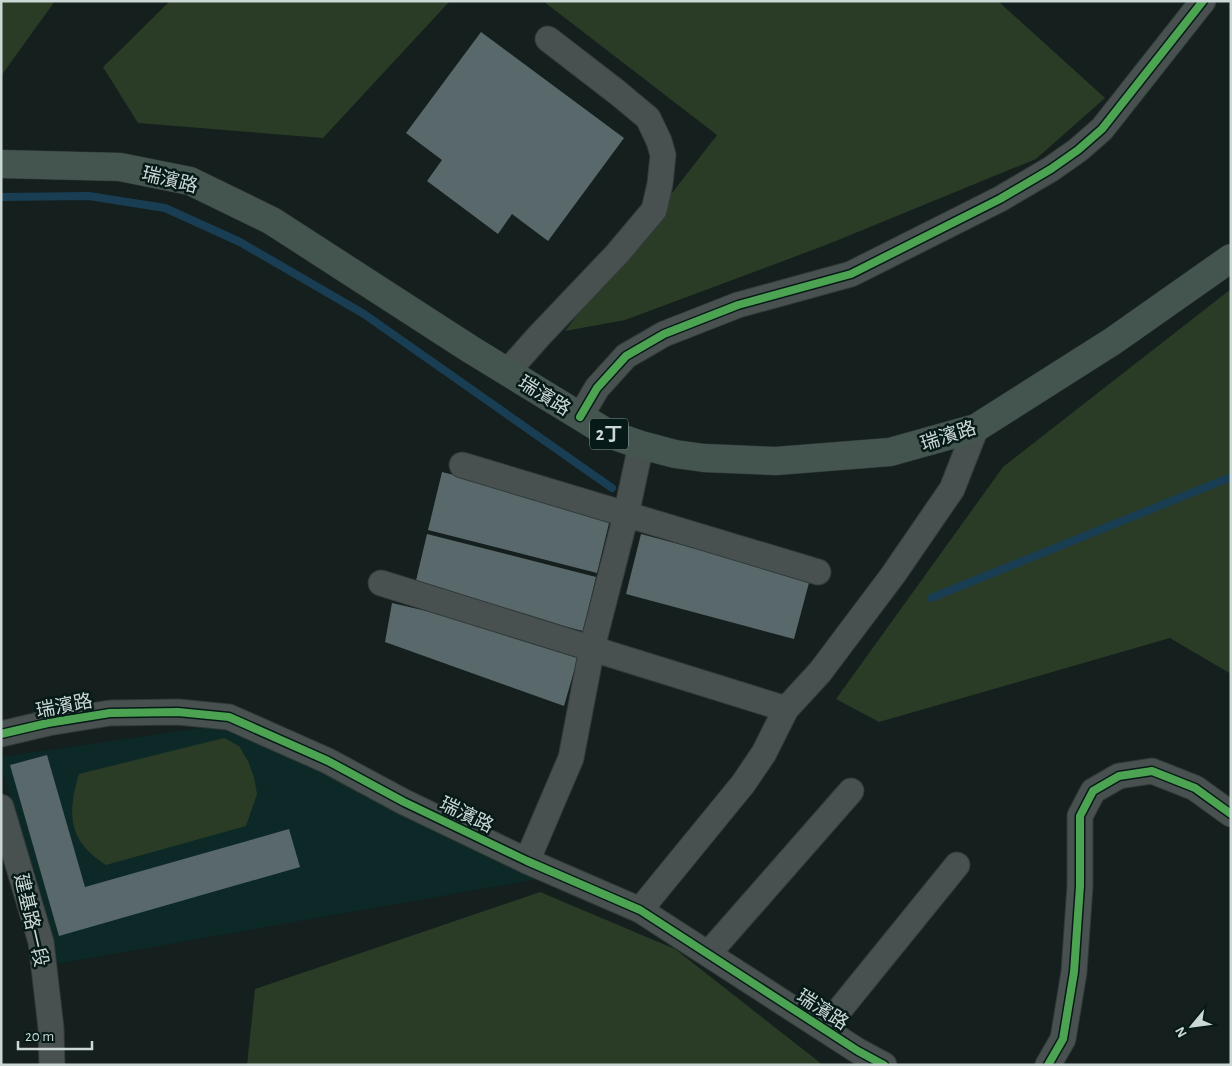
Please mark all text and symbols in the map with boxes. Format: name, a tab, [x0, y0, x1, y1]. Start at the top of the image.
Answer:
street label: 瑞濱路	[140, 163, 200, 197]
street label: 瑞濱路	[515, 372, 574, 419]
road number: 2丁	[590, 418, 628, 449]
street label: 瑞濱路	[918, 418, 979, 454]
street label: 瑞濱路	[34, 691, 94, 721]
street label: 瑞濱路	[437, 793, 497, 836]
street label: 建基路一段	[11, 871, 52, 969]
street label: 瑞濱路	[793, 986, 852, 1034]
north arrow	[1167, 1001, 1217, 1051]
scale bar	[18, 1018, 91, 1050]
text: N	[1173, 1024, 1190, 1039]
text: 20 m	[25, 1029, 54, 1044]

